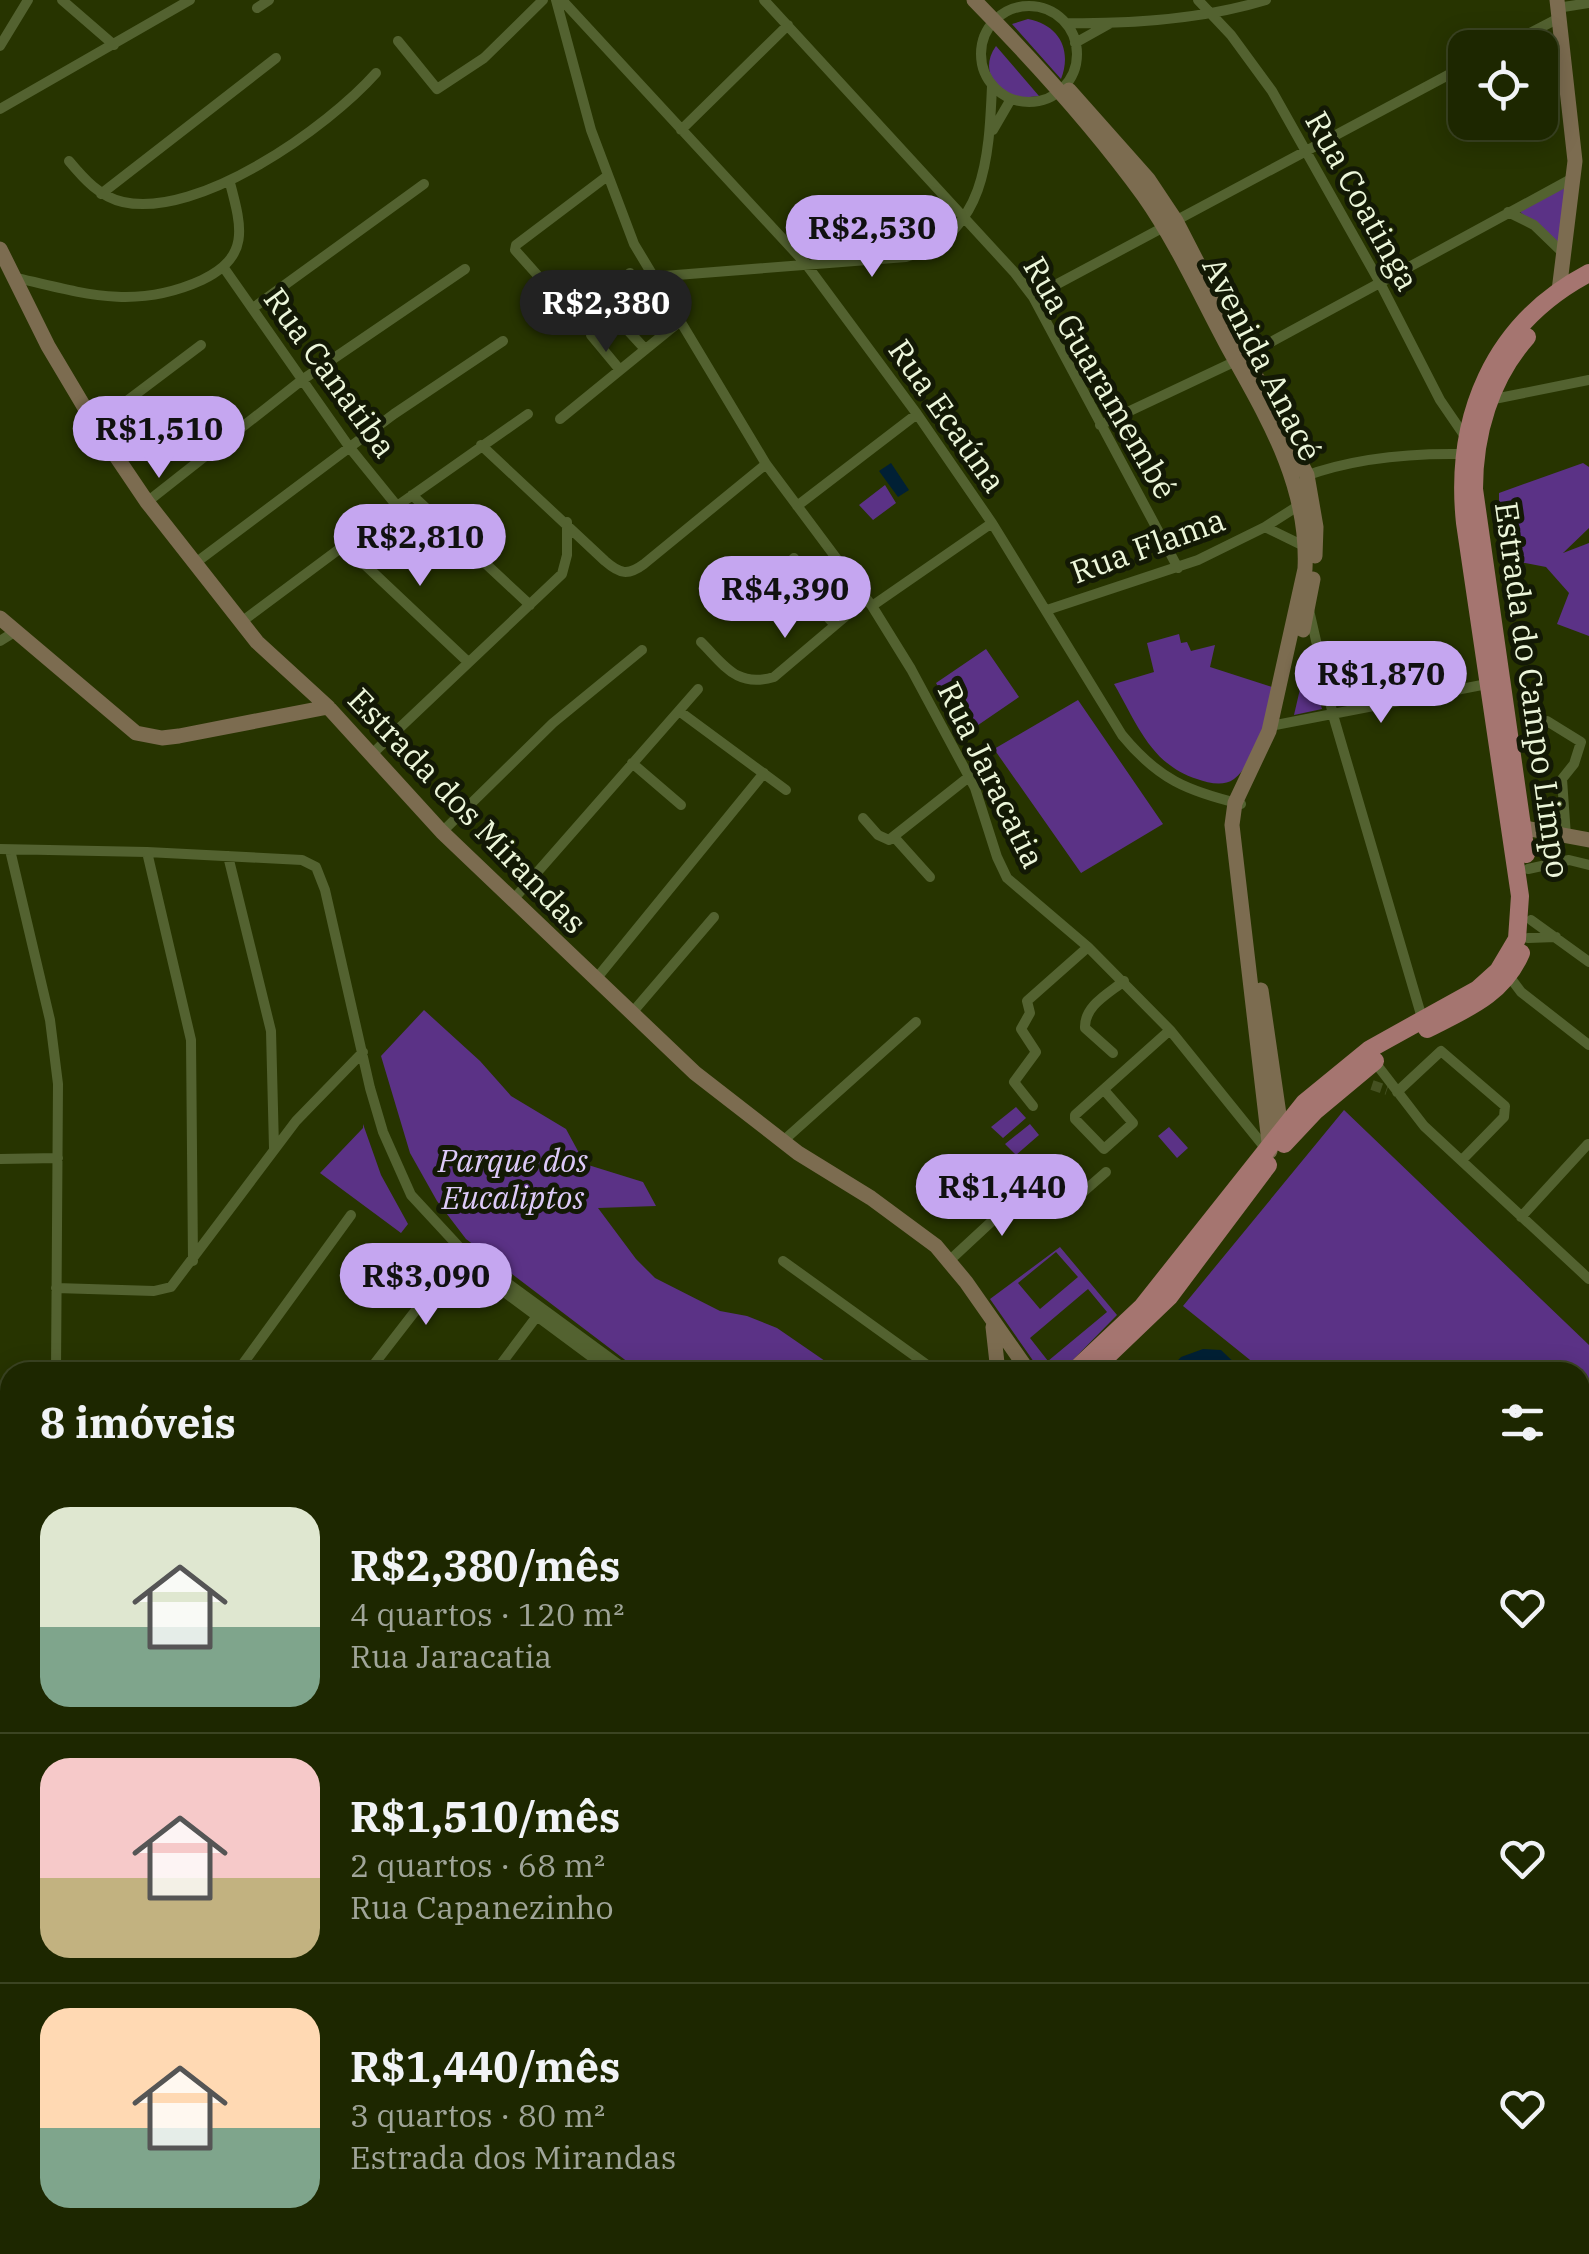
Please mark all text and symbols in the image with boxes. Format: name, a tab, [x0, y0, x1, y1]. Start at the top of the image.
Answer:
map controls	[1448, 30, 1558, 140]
button: locate	[1448, 30, 1558, 140]
street label: Rua Coatinga	[1296, 103, 1429, 298]
pin: R$2,530	[780, 195, 964, 280]
text: R$2,530	[808, 206, 936, 248]
street label: Rua Guaramembé	[1014, 249, 1187, 506]
street label: Avenida Anacé	[1194, 250, 1332, 468]
pin: R$2,380	[514, 270, 698, 355]
street label: Rua Canatiba	[255, 279, 407, 466]
text: R$2,380	[542, 281, 670, 323]
street label: Rua Ecaúna	[880, 331, 1016, 500]
pin: R$1,510	[67, 396, 251, 481]
text: R$1,510	[95, 407, 223, 449]
street label: Rua Flama	[1065, 498, 1231, 592]
street label: Estrada do Campo Limpo	[1486, 499, 1580, 881]
pin: R$2,810	[328, 504, 512, 589]
text: R$2,810	[356, 515, 484, 557]
pin: R$4,390	[693, 556, 877, 641]
text: R$4,390	[721, 567, 849, 609]
pin: R$1,870	[1289, 641, 1473, 726]
text: R$1,870	[1317, 652, 1445, 694]
street label: Rua Jaracatia	[929, 675, 1055, 875]
street label: Estrada dos Mirandas	[339, 678, 596, 942]
park label: Parque dos Eucaliptos	[437, 1139, 588, 1218]
pin: R$1,440	[910, 1154, 1094, 1239]
text: R$1,440	[938, 1165, 1066, 1207]
pin: R$3,090	[334, 1243, 518, 1328]
text: R$3,090	[362, 1254, 490, 1296]
text: 8 imóveis	[40, 1395, 236, 1450]
icon: filters	[1495, 1395, 1550, 1450]
text: R$2,380/mês	[350, 1538, 620, 1593]
icon: home	[120, 1547, 240, 1667]
icon: heart	[1495, 1580, 1550, 1635]
text: 4 quartos · 120 m²	[350, 1593, 624, 1635]
text: Rua Jaracatia	[350, 1635, 552, 1677]
text: R$1,510/mês	[350, 1789, 620, 1844]
icon: home	[120, 1798, 240, 1918]
icon: heart	[1495, 1831, 1550, 1886]
text: 2 quartos · 68 m²	[350, 1844, 605, 1886]
text: Rua Capanezinho	[350, 1886, 614, 1928]
text: R$1,440/mês	[350, 2039, 620, 2094]
icon: home	[120, 2048, 240, 2168]
icon: heart	[1495, 2081, 1550, 2136]
text: 3 quartos · 80 m²	[350, 2094, 605, 2136]
text: Estrada dos Mirandas	[350, 2136, 676, 2178]

